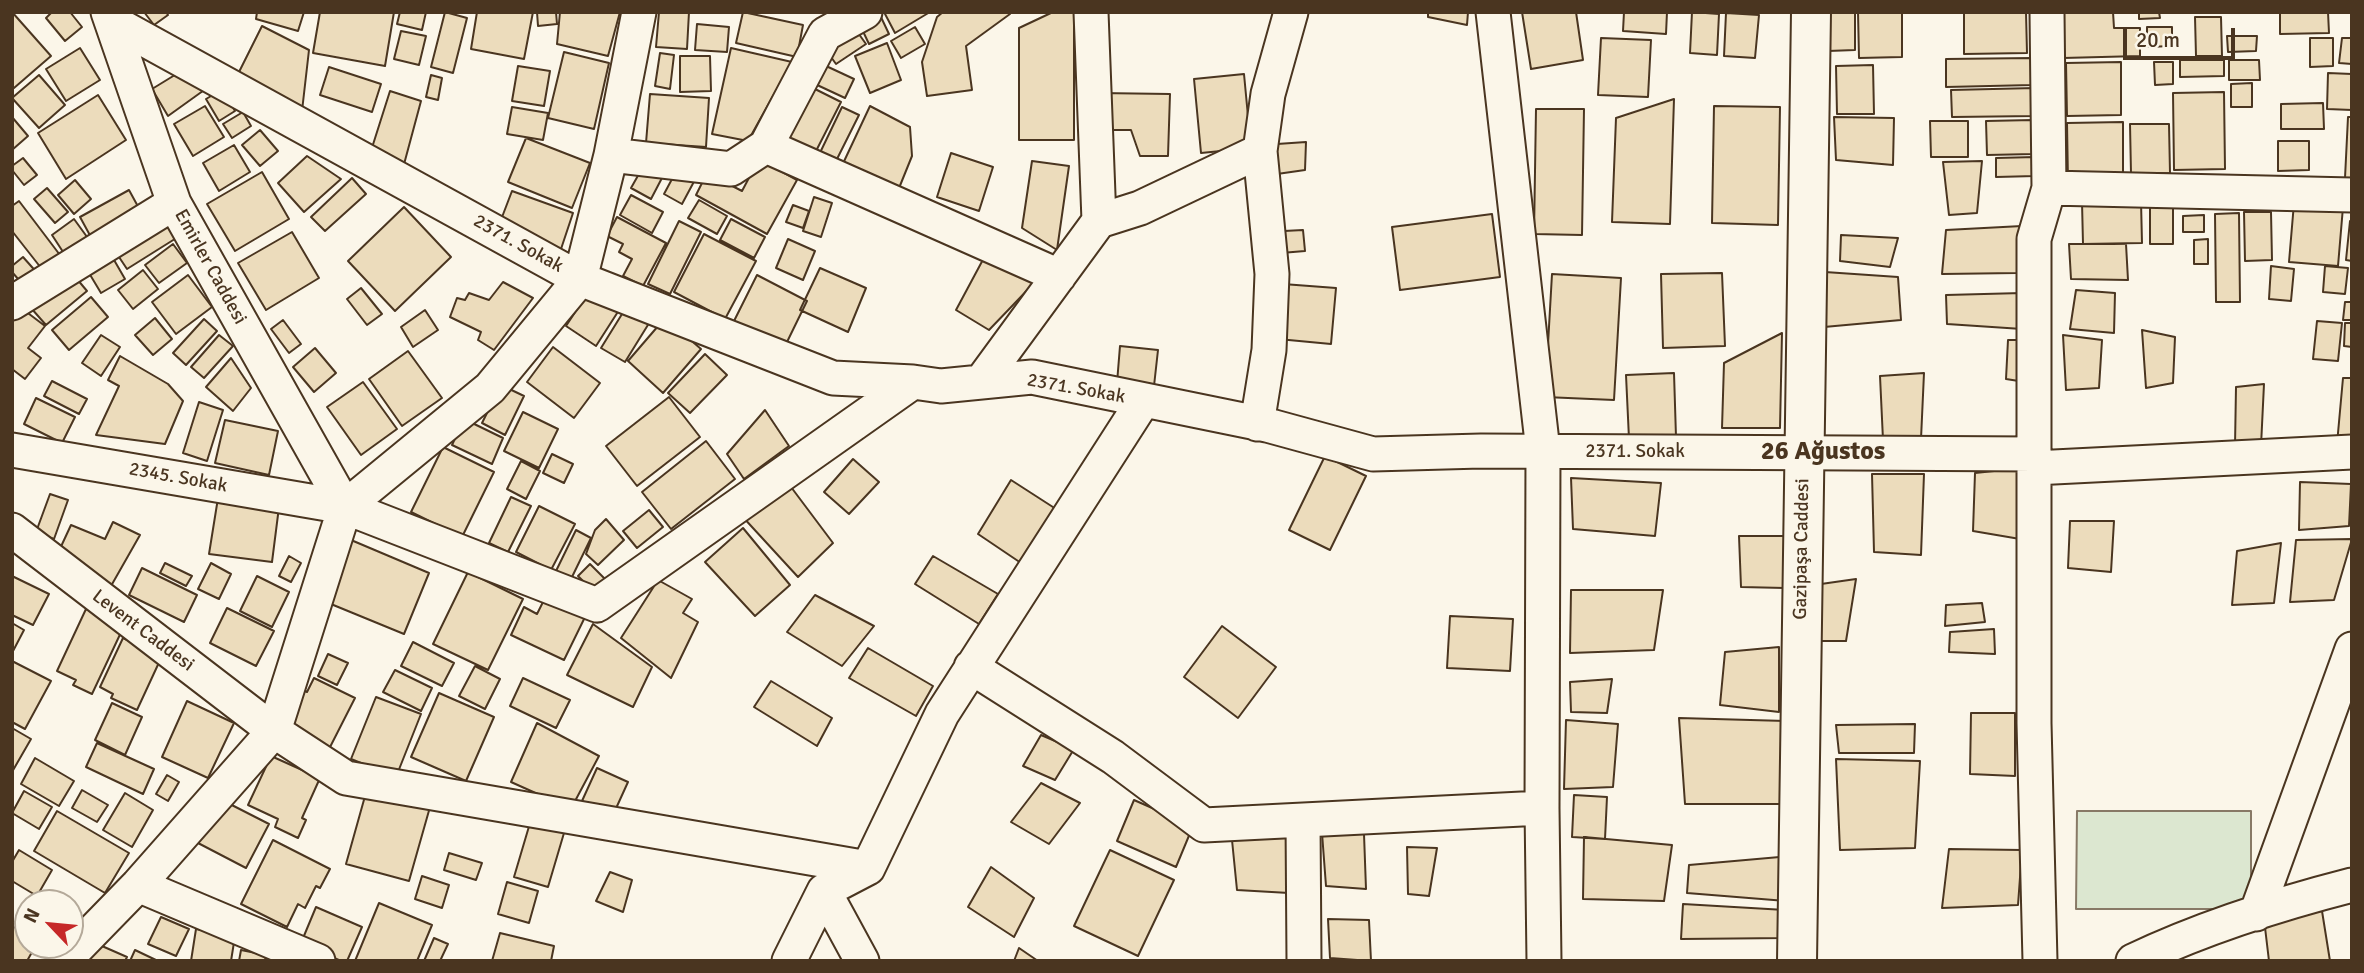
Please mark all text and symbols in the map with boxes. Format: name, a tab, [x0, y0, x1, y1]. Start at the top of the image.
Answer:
scale bar	[2126, 14, 2238, 58]
text: 20 m	[2136, 27, 2180, 53]
street label: Emirler Caddesi	[169, 205, 251, 329]
street label: 2371. Sokak	[469, 210, 567, 278]
street label: 2371. Sokak	[1025, 369, 1127, 409]
district label: 26 Ağustos	[1761, 436, 1885, 468]
street label: 2371. Sokak	[1585, 441, 1685, 463]
street label: 2345. Sokak	[127, 458, 229, 498]
street label: Gazipaşa Caddesi	[1789, 478, 1815, 620]
street label: Levent Caddesi	[87, 585, 199, 677]
north arrow	[14, 889, 84, 959]
text: N	[18, 904, 46, 927]

